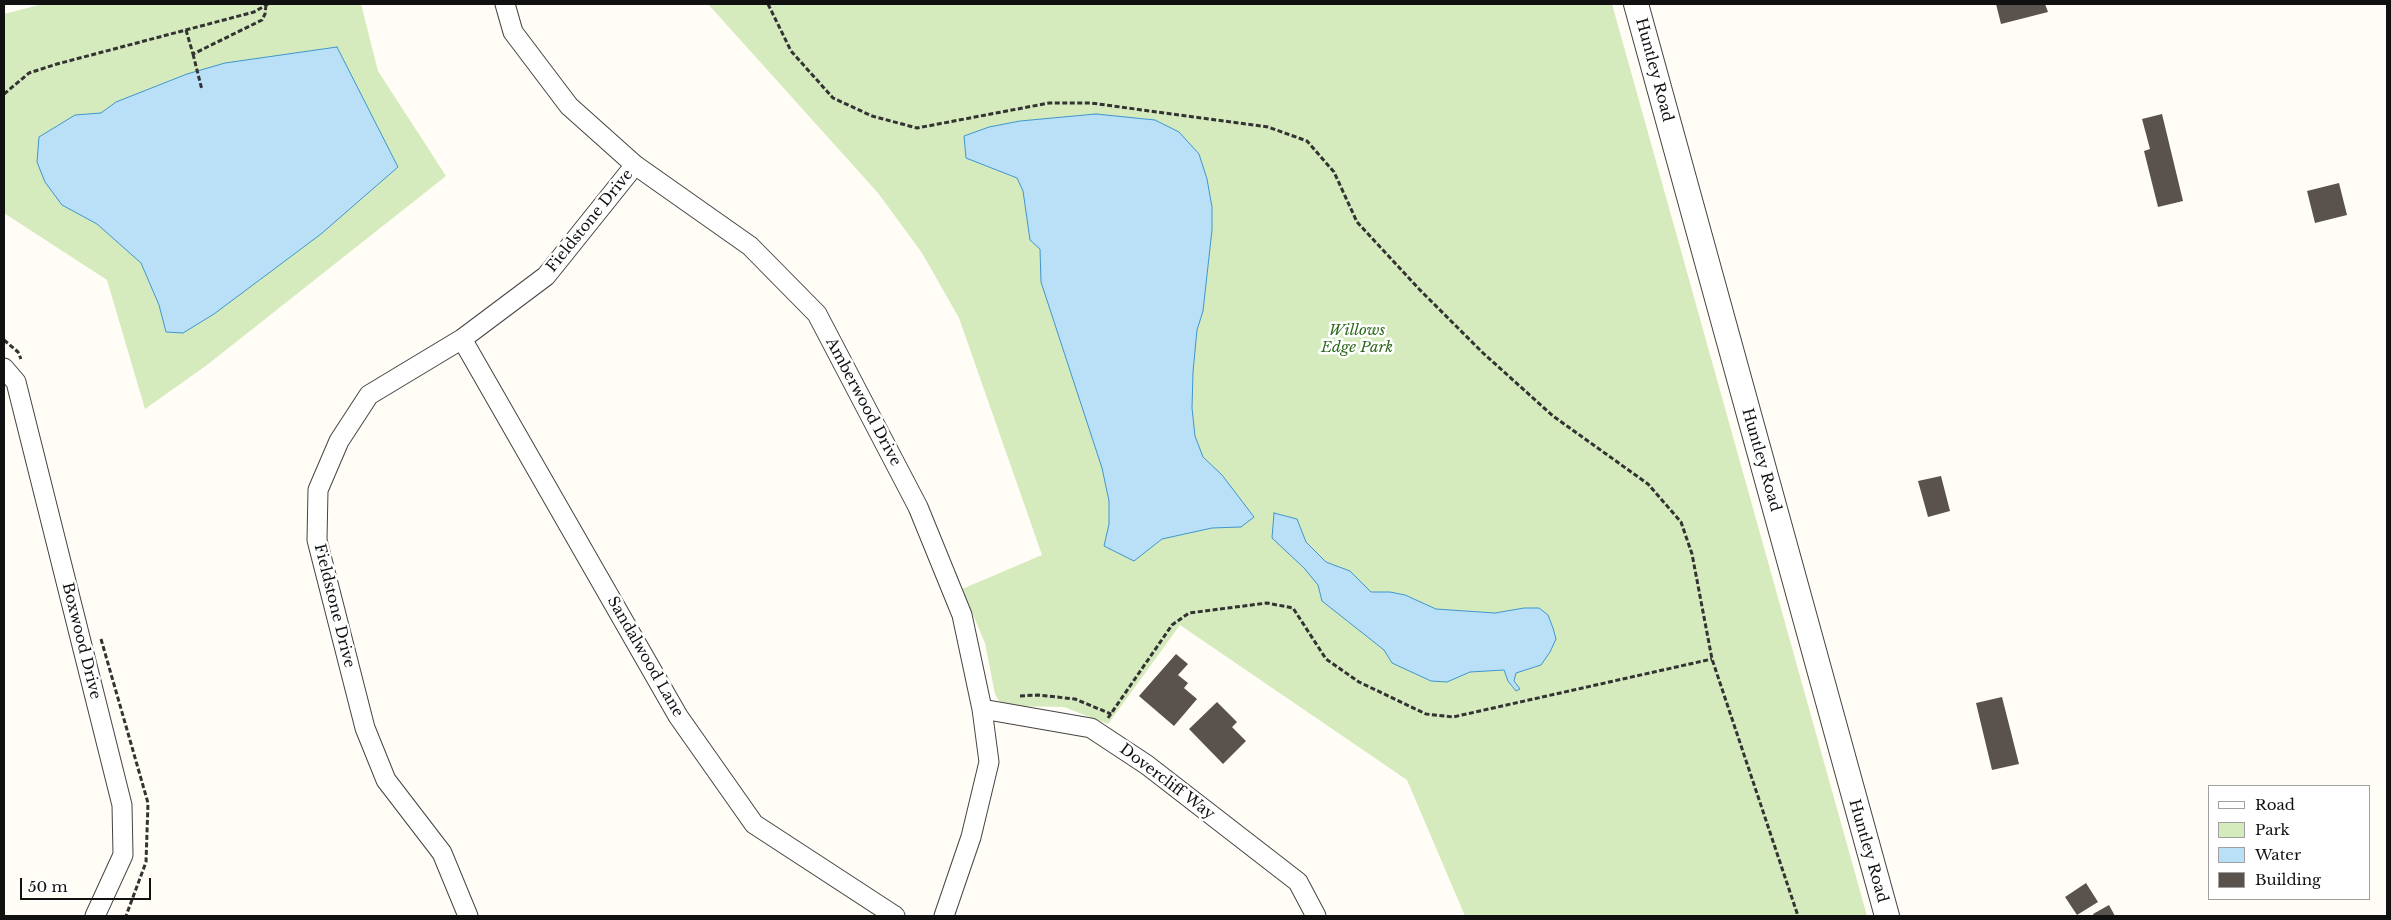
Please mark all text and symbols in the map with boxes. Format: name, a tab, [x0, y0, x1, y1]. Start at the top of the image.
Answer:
street label: Huntley Road	[1631, 16, 1677, 124]
street label: Fieldstone Drive	[543, 166, 637, 276]
park label: Willows Edge Park	[1321, 322, 1393, 357]
street label: Amberwood Drive	[822, 335, 904, 469]
street label: Huntley Road	[1738, 406, 1784, 514]
street label: Fieldstone Drive	[310, 542, 358, 670]
street label: Boxwood Drive	[58, 581, 104, 701]
street label: Sandalwood Lane	[603, 593, 687, 721]
street label: Dovercliff Way	[1116, 740, 1218, 824]
legend	[2208, 785, 2371, 900]
text: Road	[2255, 795, 2295, 814]
street label: Huntley Road	[1845, 797, 1891, 905]
text: Park	[2255, 820, 2290, 839]
text: Water	[2255, 845, 2301, 864]
scale bar	[22, 868, 154, 900]
text: Building	[2255, 870, 2321, 889]
text: 50 m	[28, 877, 68, 896]

